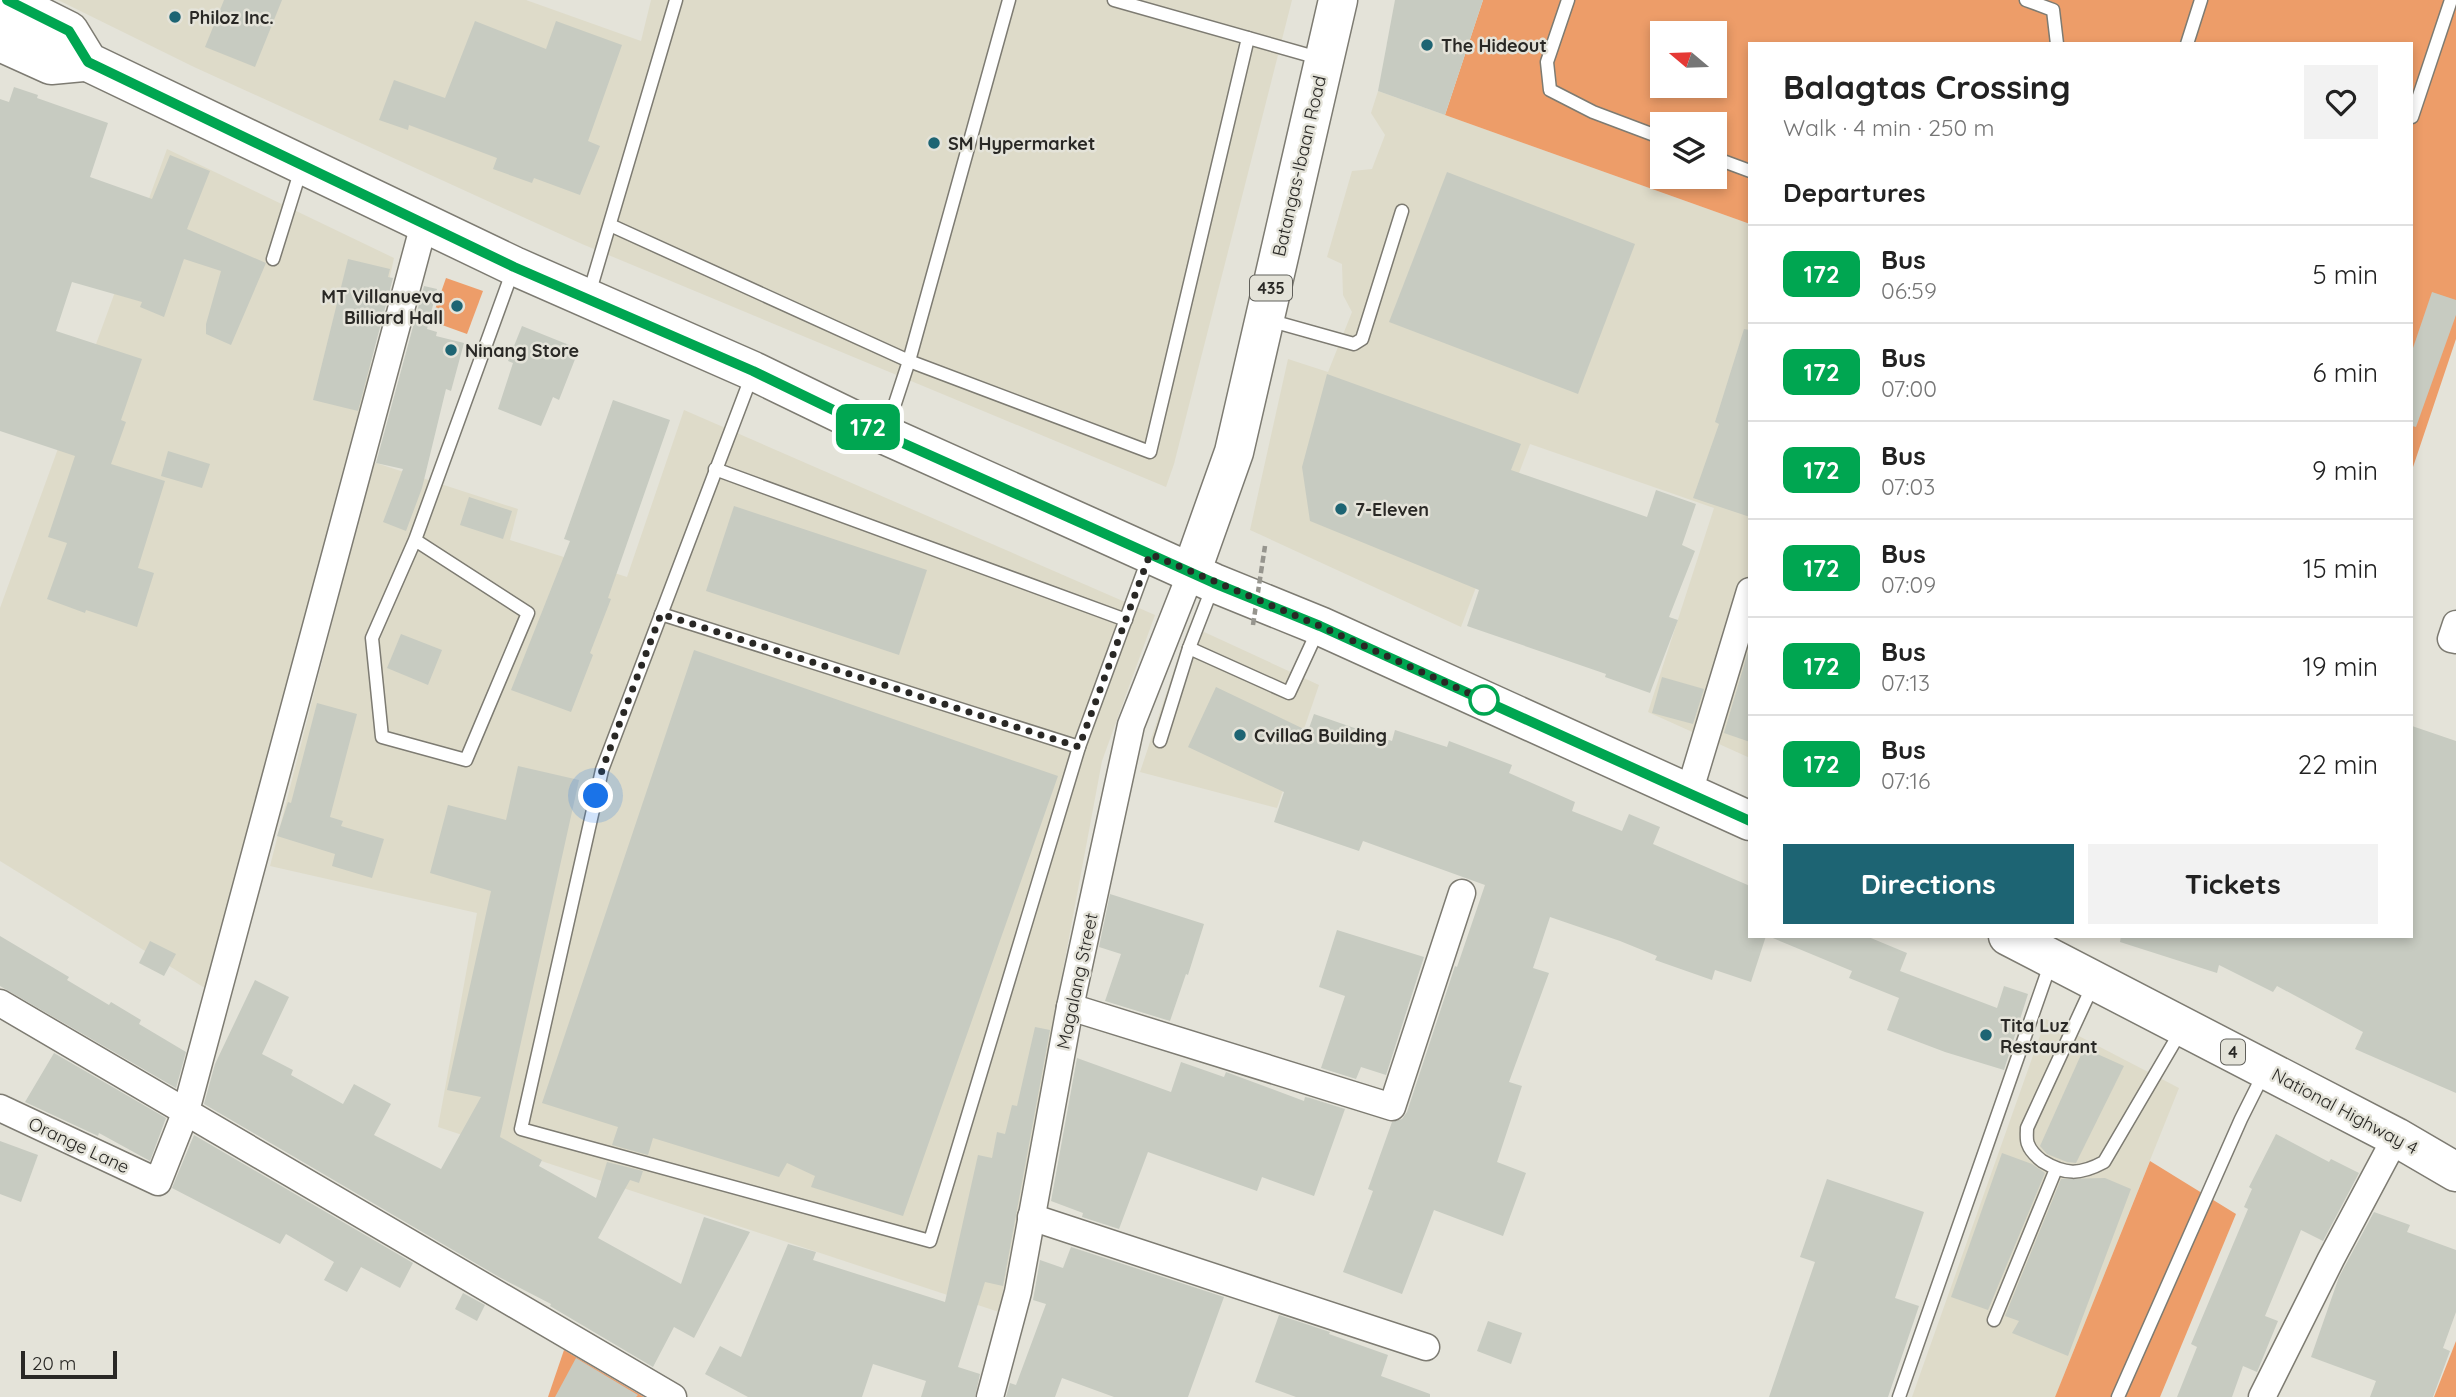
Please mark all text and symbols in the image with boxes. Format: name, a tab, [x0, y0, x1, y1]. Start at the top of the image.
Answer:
place label: Philoz Inc.	[189, 6, 274, 29]
marker: Philoz Inc.	[167, 9, 183, 25]
north arrow	[1650, 21, 1727, 98]
map controls	[1650, 21, 1727, 189]
place label: The Hideout	[1441, 34, 1547, 57]
marker: The Hideout	[1419, 37, 1435, 53]
button: heart	[2304, 65, 2378, 139]
text: Balagtas Crossing	[1783, 66, 2071, 107]
street label: Batangas-Ibaan Road	[1267, 73, 1331, 259]
button: layers	[1650, 112, 1727, 189]
text: Walk · 4 min · 250 m	[1783, 113, 1994, 142]
place label: SM Hypermarket	[948, 132, 1095, 155]
marker: SM Hypermarket	[926, 135, 942, 151]
text: Departures	[1783, 176, 1926, 209]
text: Bus	[1881, 243, 1926, 276]
text: 5 min	[2312, 258, 2378, 291]
text: 172	[1803, 259, 1840, 289]
road number: 435	[1250, 276, 1292, 300]
text: 06:59	[1881, 276, 1937, 305]
place label: MT Villanueva Billiard Hall	[321, 285, 443, 329]
marker: MT Villanueva Billiard Hall	[449, 298, 465, 314]
place label: Ninang Store	[465, 339, 579, 362]
text: Bus	[1881, 341, 1926, 374]
marker: Ninang Store	[443, 342, 459, 358]
text: 6 min	[2313, 356, 2378, 389]
text: 172	[1803, 357, 1840, 387]
text: 07:00	[1881, 374, 1937, 403]
line badge: 172	[828, 404, 908, 450]
text: 172	[850, 412, 886, 442]
text: Bus	[1881, 439, 1926, 472]
text: 9 min	[2312, 454, 2378, 487]
text: 172	[1803, 455, 1840, 485]
text: 07:03	[1881, 472, 1935, 501]
place label: 7-Eleven	[1355, 498, 1429, 521]
marker: 7-Eleven	[1333, 501, 1349, 517]
text: Bus	[1881, 537, 1926, 570]
text: 15 min	[2303, 552, 2378, 585]
text: 172	[1803, 553, 1840, 583]
text: 07:09	[1881, 570, 1936, 599]
text: Bus	[1881, 635, 1926, 668]
text: 19 min	[2302, 650, 2378, 683]
text: 172	[1803, 651, 1840, 681]
text: 07:13	[1881, 668, 1930, 697]
unlabelled marker	[1469, 685, 1499, 715]
place label: CvillaG Building	[1254, 724, 1387, 747]
marker: CvillaG Building	[1232, 727, 1248, 743]
text: Bus	[1881, 733, 1926, 766]
text: 22 min	[2298, 748, 2378, 781]
text: 172	[1803, 749, 1840, 779]
text: 07:16	[1881, 766, 1930, 795]
your location	[578, 778, 613, 813]
button: Directions	[1783, 844, 2074, 924]
button: Tickets	[2088, 844, 2378, 924]
street label: Magalang Street	[1051, 911, 1103, 1051]
place label: Tita Luz Restaurant	[2000, 1014, 2098, 1058]
marker: Tita Luz Restaurant	[1978, 1027, 1994, 1043]
road number: 4	[2221, 1040, 2245, 1064]
street label: National Highway 4	[2268, 1063, 2422, 1159]
street label: Orange Lane	[25, 1112, 133, 1178]
scale bar	[21, 1348, 117, 1380]
text: 20 m	[32, 1351, 76, 1375]

